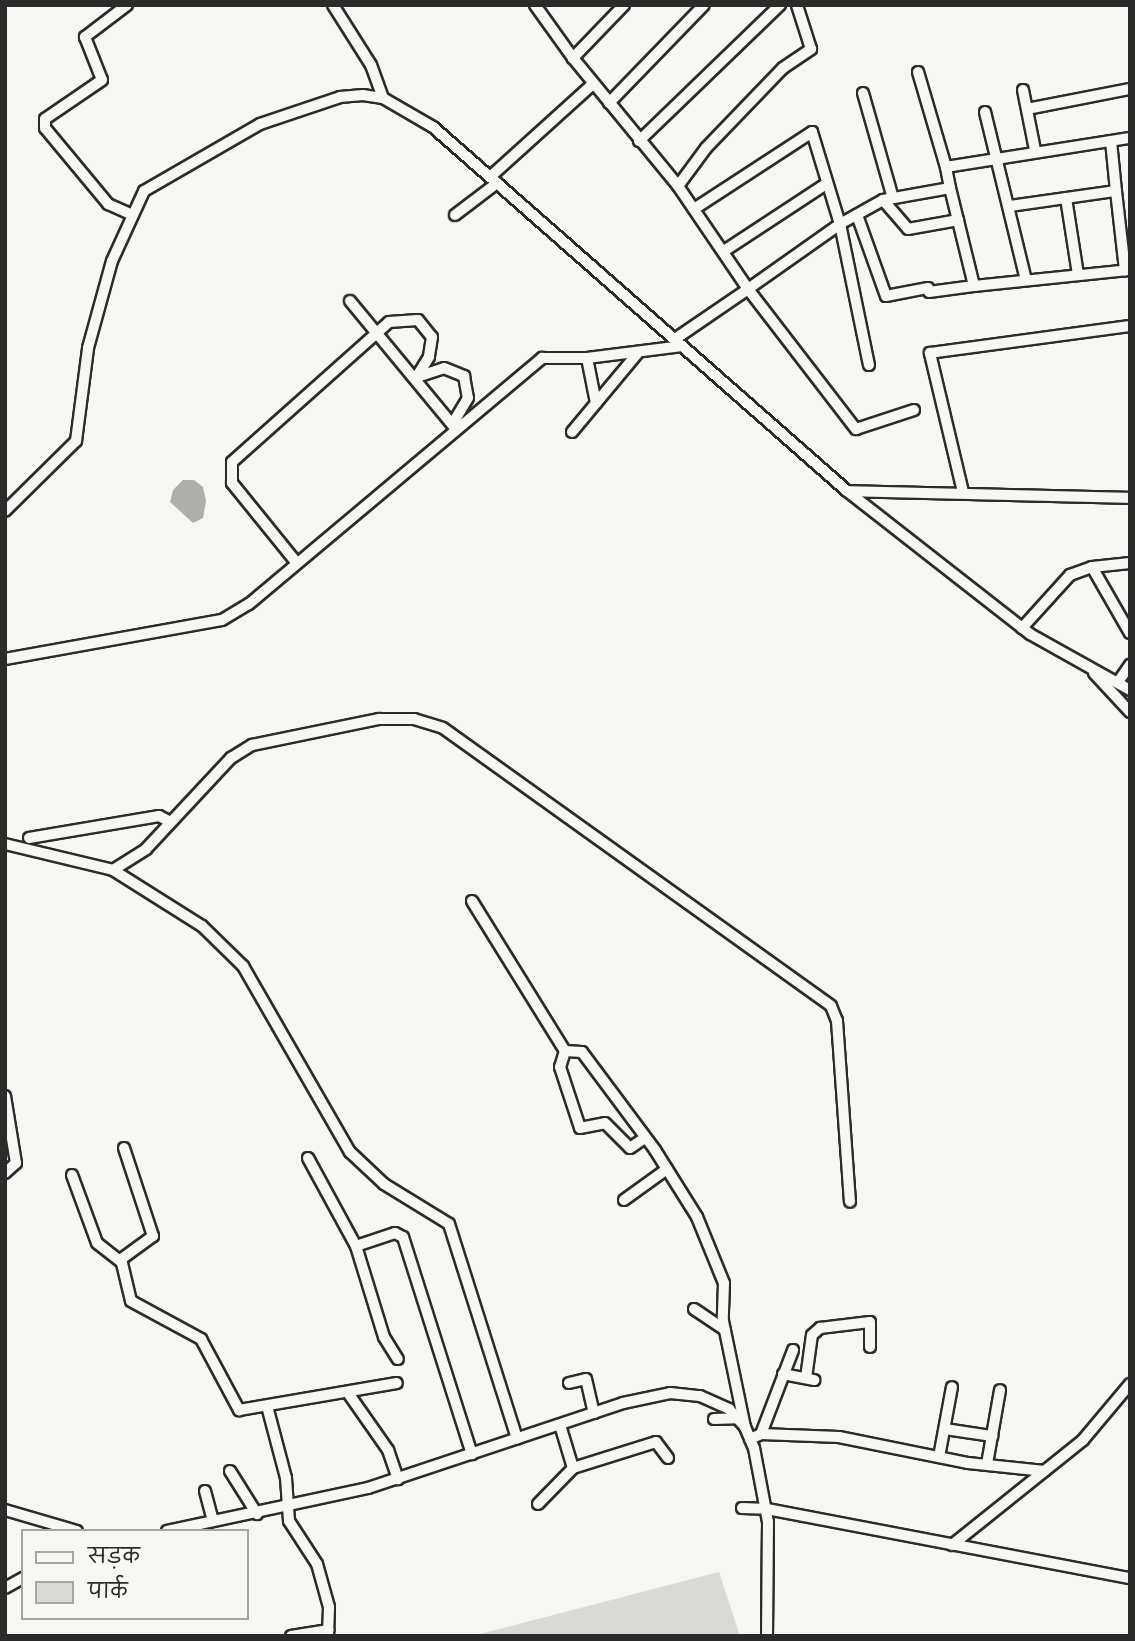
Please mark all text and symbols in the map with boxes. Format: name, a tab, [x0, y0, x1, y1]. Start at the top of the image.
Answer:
legend	[21, 1529, 248, 1620]
text: सड़क	[88, 1538, 140, 1570]
text: पार्क	[88, 1573, 128, 1605]

